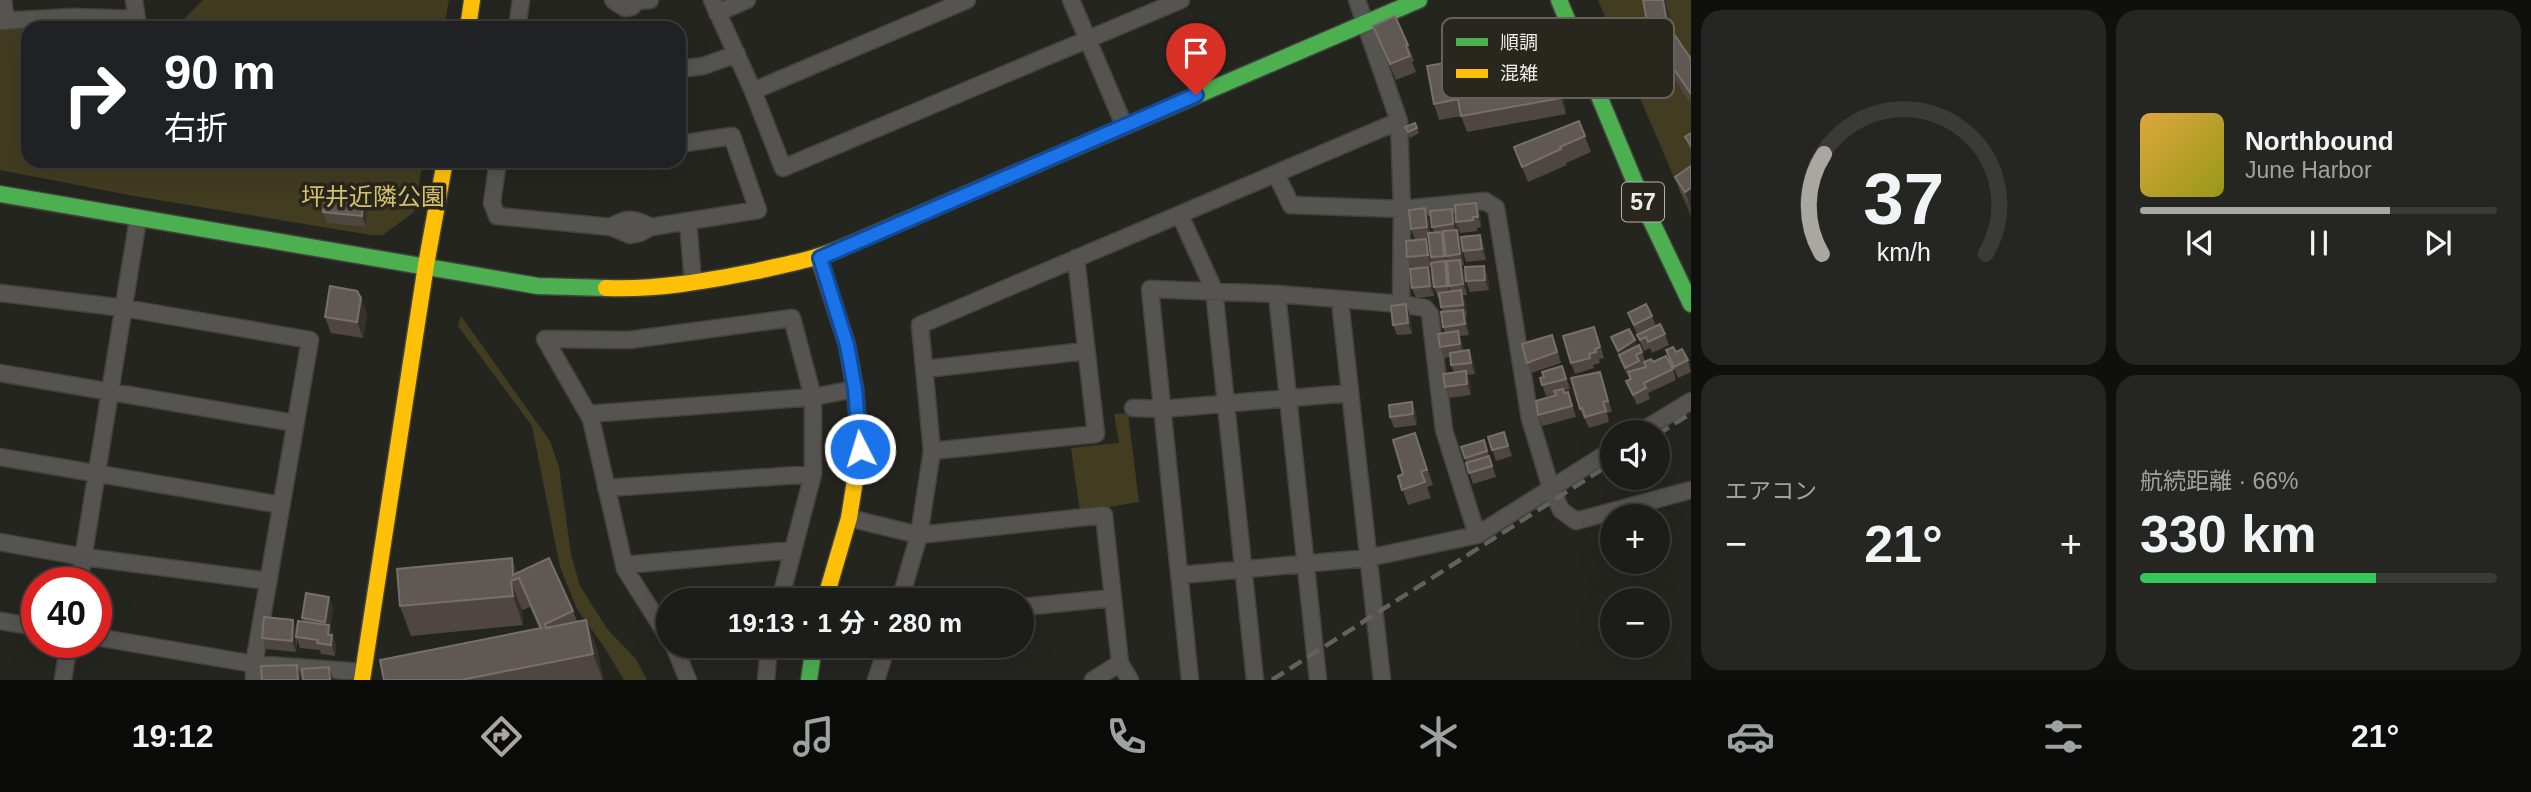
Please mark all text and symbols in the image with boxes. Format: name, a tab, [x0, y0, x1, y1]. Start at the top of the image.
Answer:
legend	[1442, 18, 1674, 98]
pin	[1166, 23, 1226, 95]
text: 順調	[1500, 32, 1538, 53]
icon: arrive	[1177, 34, 1215, 72]
text: 90 m	[164, 45, 276, 99]
icon: right	[49, 49, 140, 140]
text: 混雑	[1500, 63, 1538, 84]
text: 右折	[164, 110, 228, 146]
text: Northbound	[2245, 126, 2394, 156]
text: June Harbor	[2245, 157, 2372, 183]
text: 37	[1863, 158, 1944, 239]
road number: 57	[1622, 182, 1664, 222]
park label: 坪井近隣公園	[301, 183, 445, 210]
icon: previous	[2181, 224, 2219, 262]
icon: pause	[2300, 224, 2338, 262]
icon: next	[2419, 224, 2457, 262]
text: km/h	[1876, 238, 1931, 266]
position arrow	[823, 412, 897, 486]
map controls	[1600, 420, 1670, 658]
button: sound	[1600, 420, 1670, 490]
text: 航続距離 · 66%	[2140, 468, 2298, 494]
text: エアコン	[1725, 478, 1817, 504]
button: +	[1600, 504, 1670, 574]
text: 330 km	[2140, 505, 2316, 563]
text: 21°	[1864, 515, 1943, 573]
text: −	[1725, 523, 1747, 565]
text: +	[2060, 523, 2082, 565]
speed limit sign: 40	[21, 567, 112, 658]
button: −	[1600, 588, 1670, 658]
text: 19:13 · 1 分 · 280 m	[728, 608, 962, 638]
icon: directions	[477, 712, 526, 761]
icon: music	[789, 712, 838, 761]
icon: phone	[1102, 712, 1151, 761]
icon: climate	[1414, 712, 1463, 761]
icon: car	[1726, 712, 1775, 761]
icon: filters	[2039, 712, 2088, 761]
text: 19:12	[132, 718, 214, 754]
text: 21°	[2351, 718, 2399, 754]

